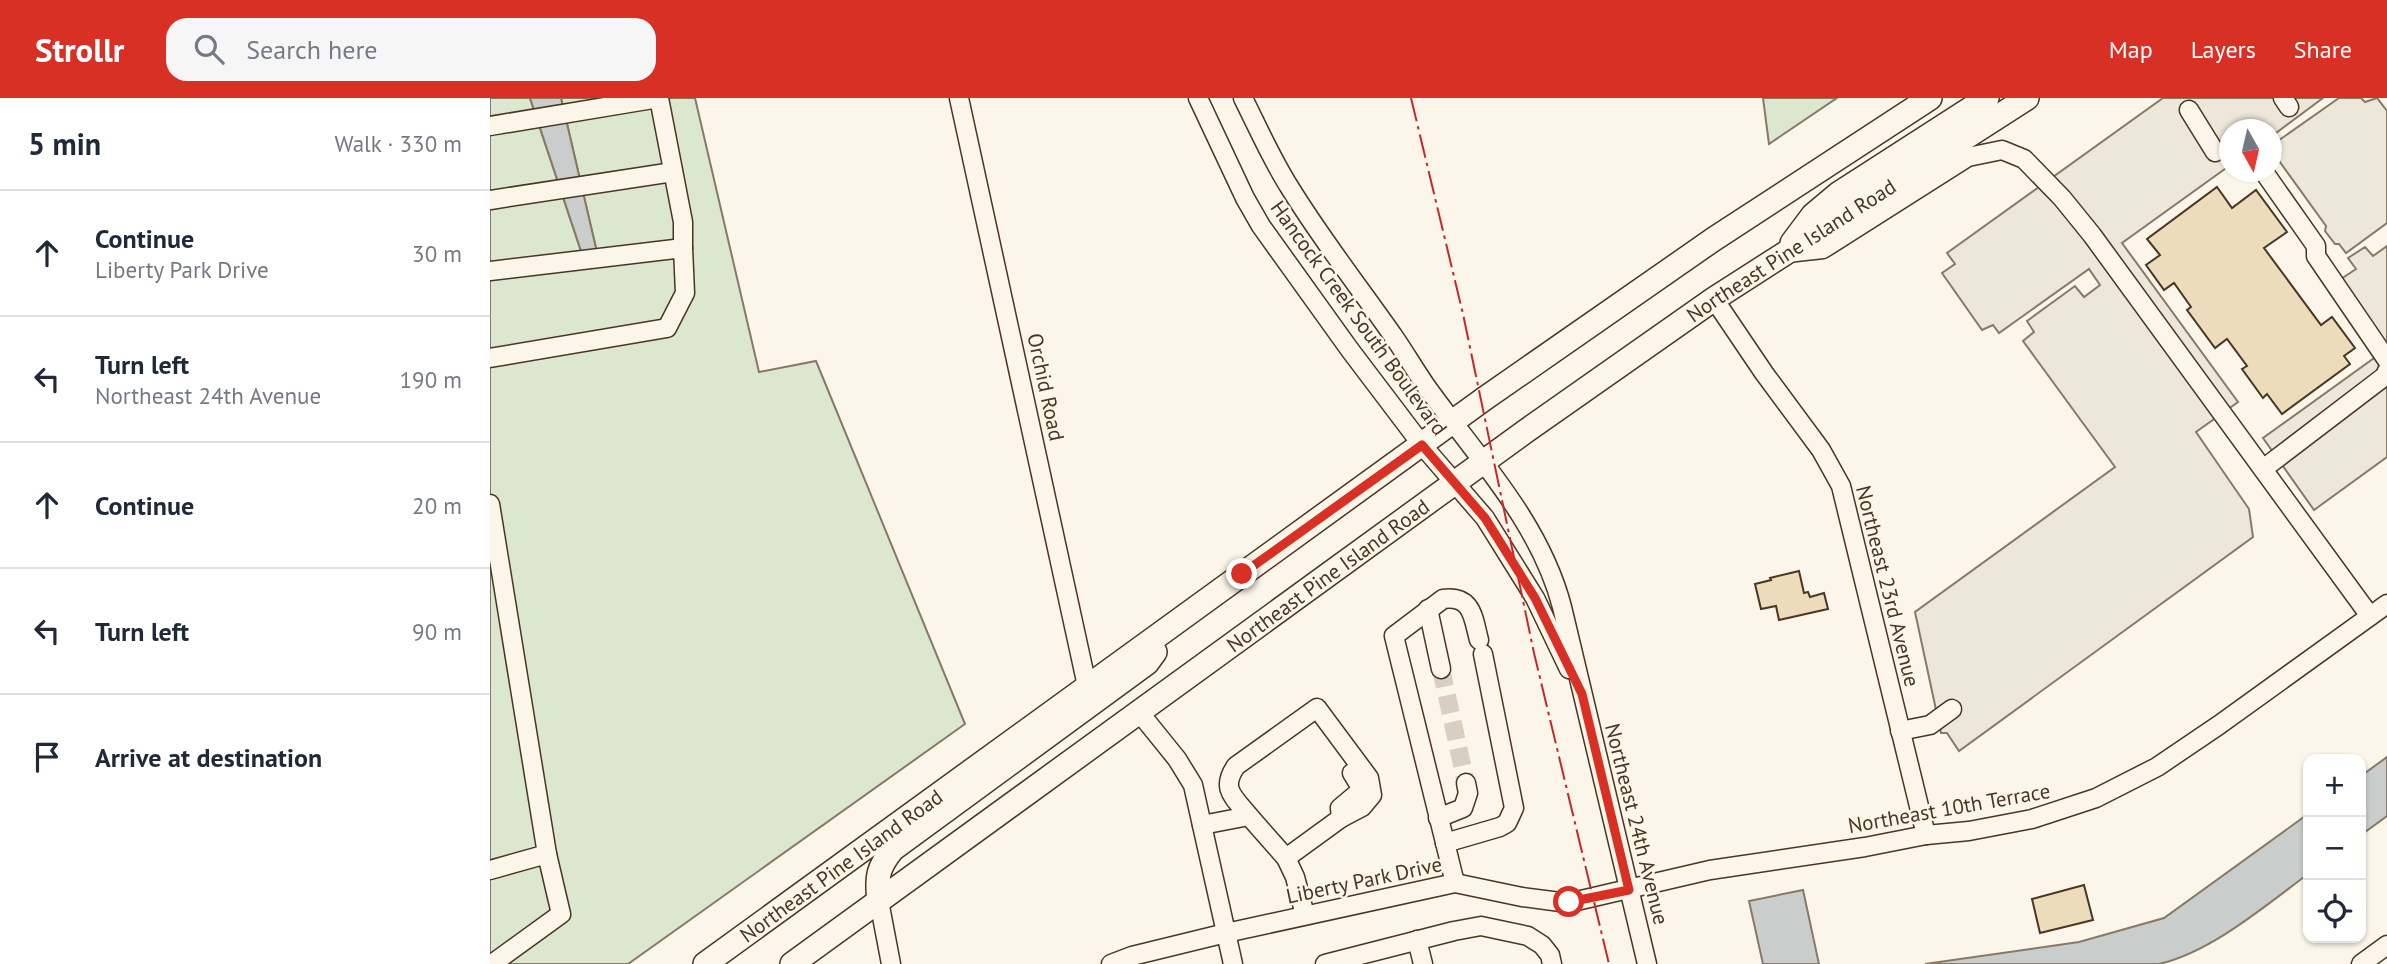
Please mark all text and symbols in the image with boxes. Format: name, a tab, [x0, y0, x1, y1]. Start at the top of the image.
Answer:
search box	[166, 18, 656, 81]
text: Strollr	[35, 28, 124, 71]
icon: search	[190, 30, 228, 68]
text: Search here	[246, 33, 377, 66]
text: Map	[2109, 34, 2153, 65]
text: Layers	[2191, 34, 2256, 65]
text: Share	[2294, 34, 2352, 65]
north arrow	[2219, 119, 2282, 182]
text: 5 min	[28, 124, 101, 163]
text: Walk · 330 m	[335, 129, 462, 158]
street label: Northeast Pine Island Road	[1681, 172, 1901, 328]
street label: Hancock Creek South Boulevard	[1265, 195, 1453, 441]
text: Continue	[95, 222, 194, 255]
icon: ahead	[28, 234, 66, 272]
text: 30 m	[412, 239, 462, 268]
text: Liberty Park Drive	[95, 255, 269, 284]
street label: Orchid Road	[1021, 331, 1071, 443]
text: Turn left	[95, 348, 189, 381]
icon: left	[28, 360, 66, 398]
text: 190 m	[400, 365, 462, 394]
text: Northeast 24th Avenue	[95, 381, 321, 410]
street label: Northeast 23rd Avenue	[1850, 483, 1926, 689]
icon: ahead	[28, 486, 66, 524]
text: Continue	[95, 489, 194, 522]
text: 20 m	[412, 491, 462, 520]
street label: Northeast Pine Island Road	[1221, 492, 1434, 658]
route end	[1226, 558, 1257, 589]
icon: left	[28, 612, 66, 650]
text: Turn left	[95, 615, 189, 648]
text: 90 m	[412, 617, 462, 646]
street label: Northeast 24th Avenue	[1599, 721, 1675, 927]
icon: arrive	[28, 738, 66, 776]
text: Arrive at destination	[95, 741, 322, 774]
map controls	[2303, 754, 2366, 943]
button: +	[2303, 754, 2366, 817]
street label: Northeast 10th Terrace	[1846, 777, 2052, 839]
street label: Northeast Pine Island Road	[734, 783, 948, 948]
button: −	[2303, 817, 2366, 880]
street label: Liberty Park Drive	[1284, 850, 1444, 910]
button: locate	[2303, 880, 2366, 943]
route start	[1553, 886, 1584, 917]

